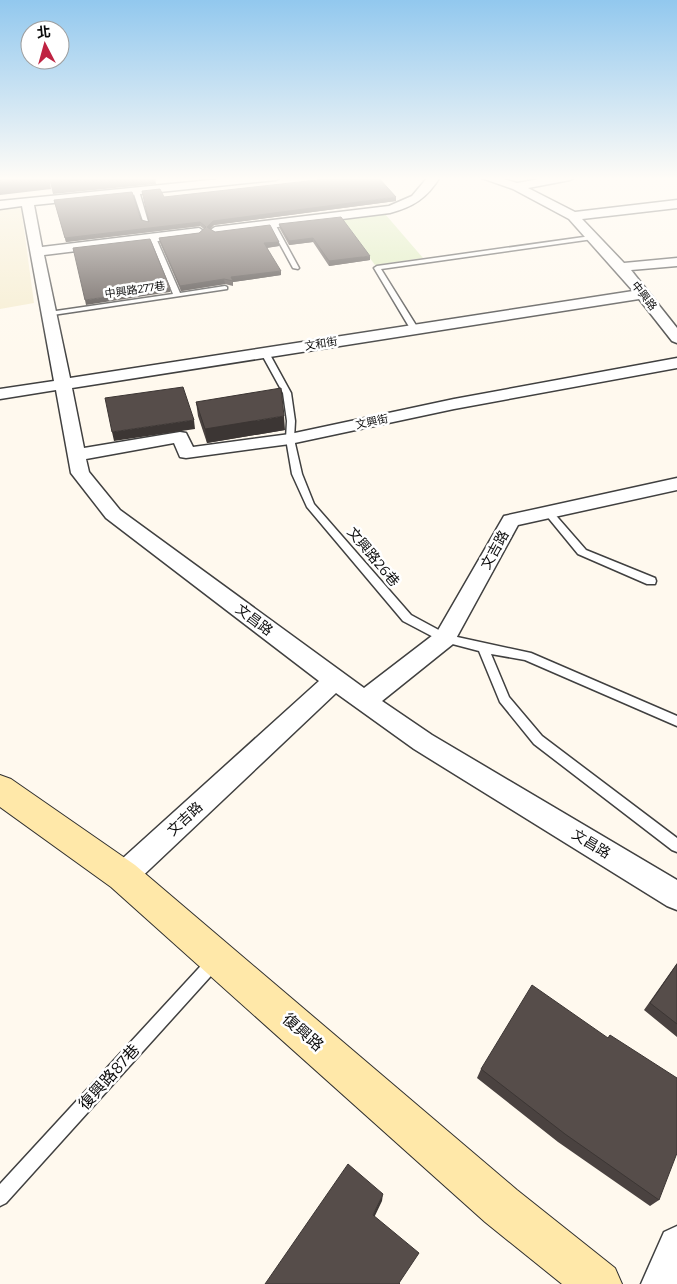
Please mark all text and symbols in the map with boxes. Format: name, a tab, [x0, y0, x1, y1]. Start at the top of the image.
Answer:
north arrow	[20, 20, 70, 70]
text: 北	[36, 23, 52, 42]
street label: 中興路277巷	[104, 279, 166, 301]
street label: 中興路	[629, 279, 659, 313]
street label: 文和街	[304, 335, 338, 353]
street label: 文興街	[355, 412, 389, 432]
street label: 文興路26巷	[343, 524, 403, 590]
street label: 文吉路	[477, 528, 513, 572]
street label: 文昌路	[232, 601, 276, 639]
street label: 文吉路	[164, 798, 206, 840]
street label: 文昌路	[569, 826, 613, 862]
street label: 復興路	[279, 1009, 327, 1055]
street label: 復興路87巷	[75, 1040, 143, 1114]

